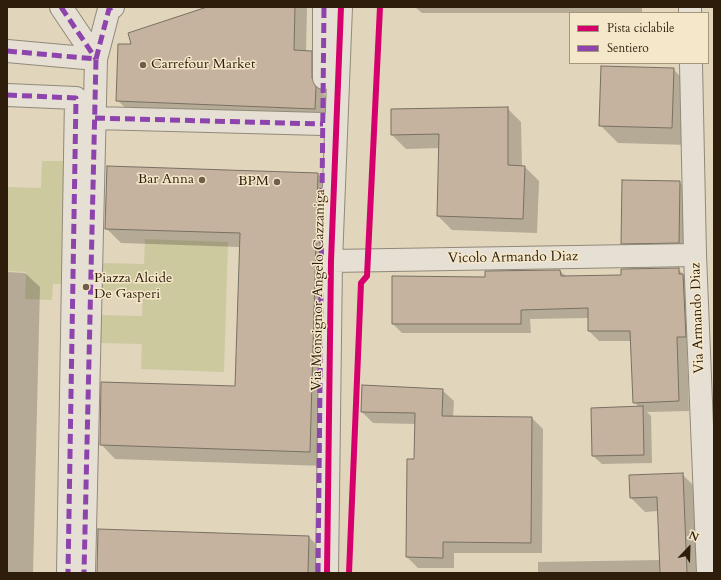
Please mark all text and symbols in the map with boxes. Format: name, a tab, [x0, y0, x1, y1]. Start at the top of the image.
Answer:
legend	[569, 12, 709, 64]
text: Pista ciclabile	[607, 20, 675, 36]
text: Sentiero	[607, 40, 649, 56]
place label: Carrefour Market	[151, 57, 255, 73]
marker: Carrefour Market	[138, 60, 148, 70]
place label: Bar Anna	[138, 172, 194, 188]
place label: BPM	[238, 174, 269, 190]
marker: Bar Anna	[197, 175, 207, 185]
marker: BPM	[272, 177, 282, 187]
street label: Via Monsignor Angelo Cazzaniga	[309, 189, 329, 391]
street label: Vicolo Armando Diaz	[448, 248, 578, 268]
street label: Via Armando Diaz	[688, 262, 708, 374]
place label: Piazza Alcide De Gasperi	[94, 271, 172, 304]
marker: Piazza Alcide De Gasperi	[81, 282, 91, 292]
north arrow	[669, 528, 709, 568]
text: N	[687, 528, 701, 545]

